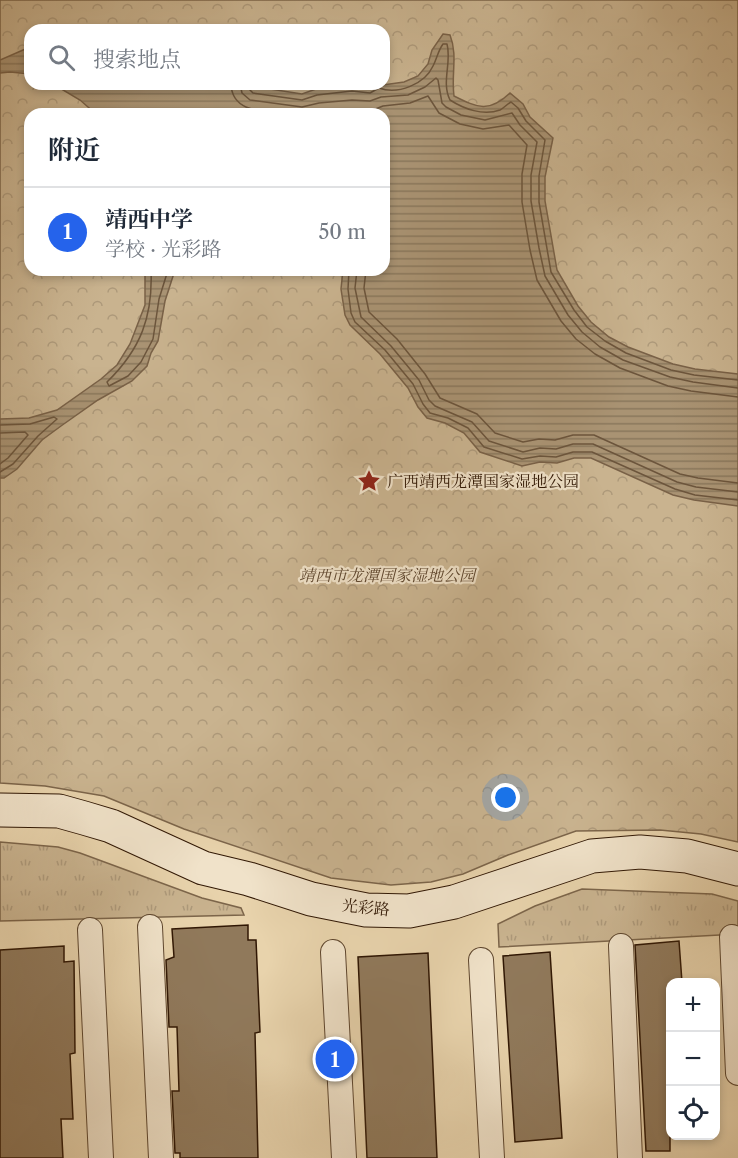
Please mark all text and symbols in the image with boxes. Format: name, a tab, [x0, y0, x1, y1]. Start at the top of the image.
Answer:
search box	[24, 24, 390, 90]
icon: search	[45, 41, 78, 74]
text: 搜索地点	[93, 46, 181, 73]
text: 附近	[48, 134, 100, 166]
text: 靖西中学	[105, 206, 193, 233]
text: 1	[63, 220, 72, 244]
text: 50 m	[319, 220, 366, 244]
text: 学校 · 光彩路	[105, 237, 221, 261]
place icon: 广西靖西龙潭国家湿地公园	[356, 468, 382, 494]
place label: 广西靖西龙潭国家湿地公园	[387, 471, 579, 491]
park label: 靖西市龙潭国家湿地公园	[299, 565, 478, 585]
your location	[491, 783, 520, 812]
street label: 光彩路	[341, 895, 391, 919]
map controls	[666, 978, 720, 1140]
button: +	[666, 978, 720, 1032]
button: −	[666, 1032, 720, 1086]
pin: 1	[316, 1036, 354, 1082]
button: locate	[666, 1086, 720, 1140]

